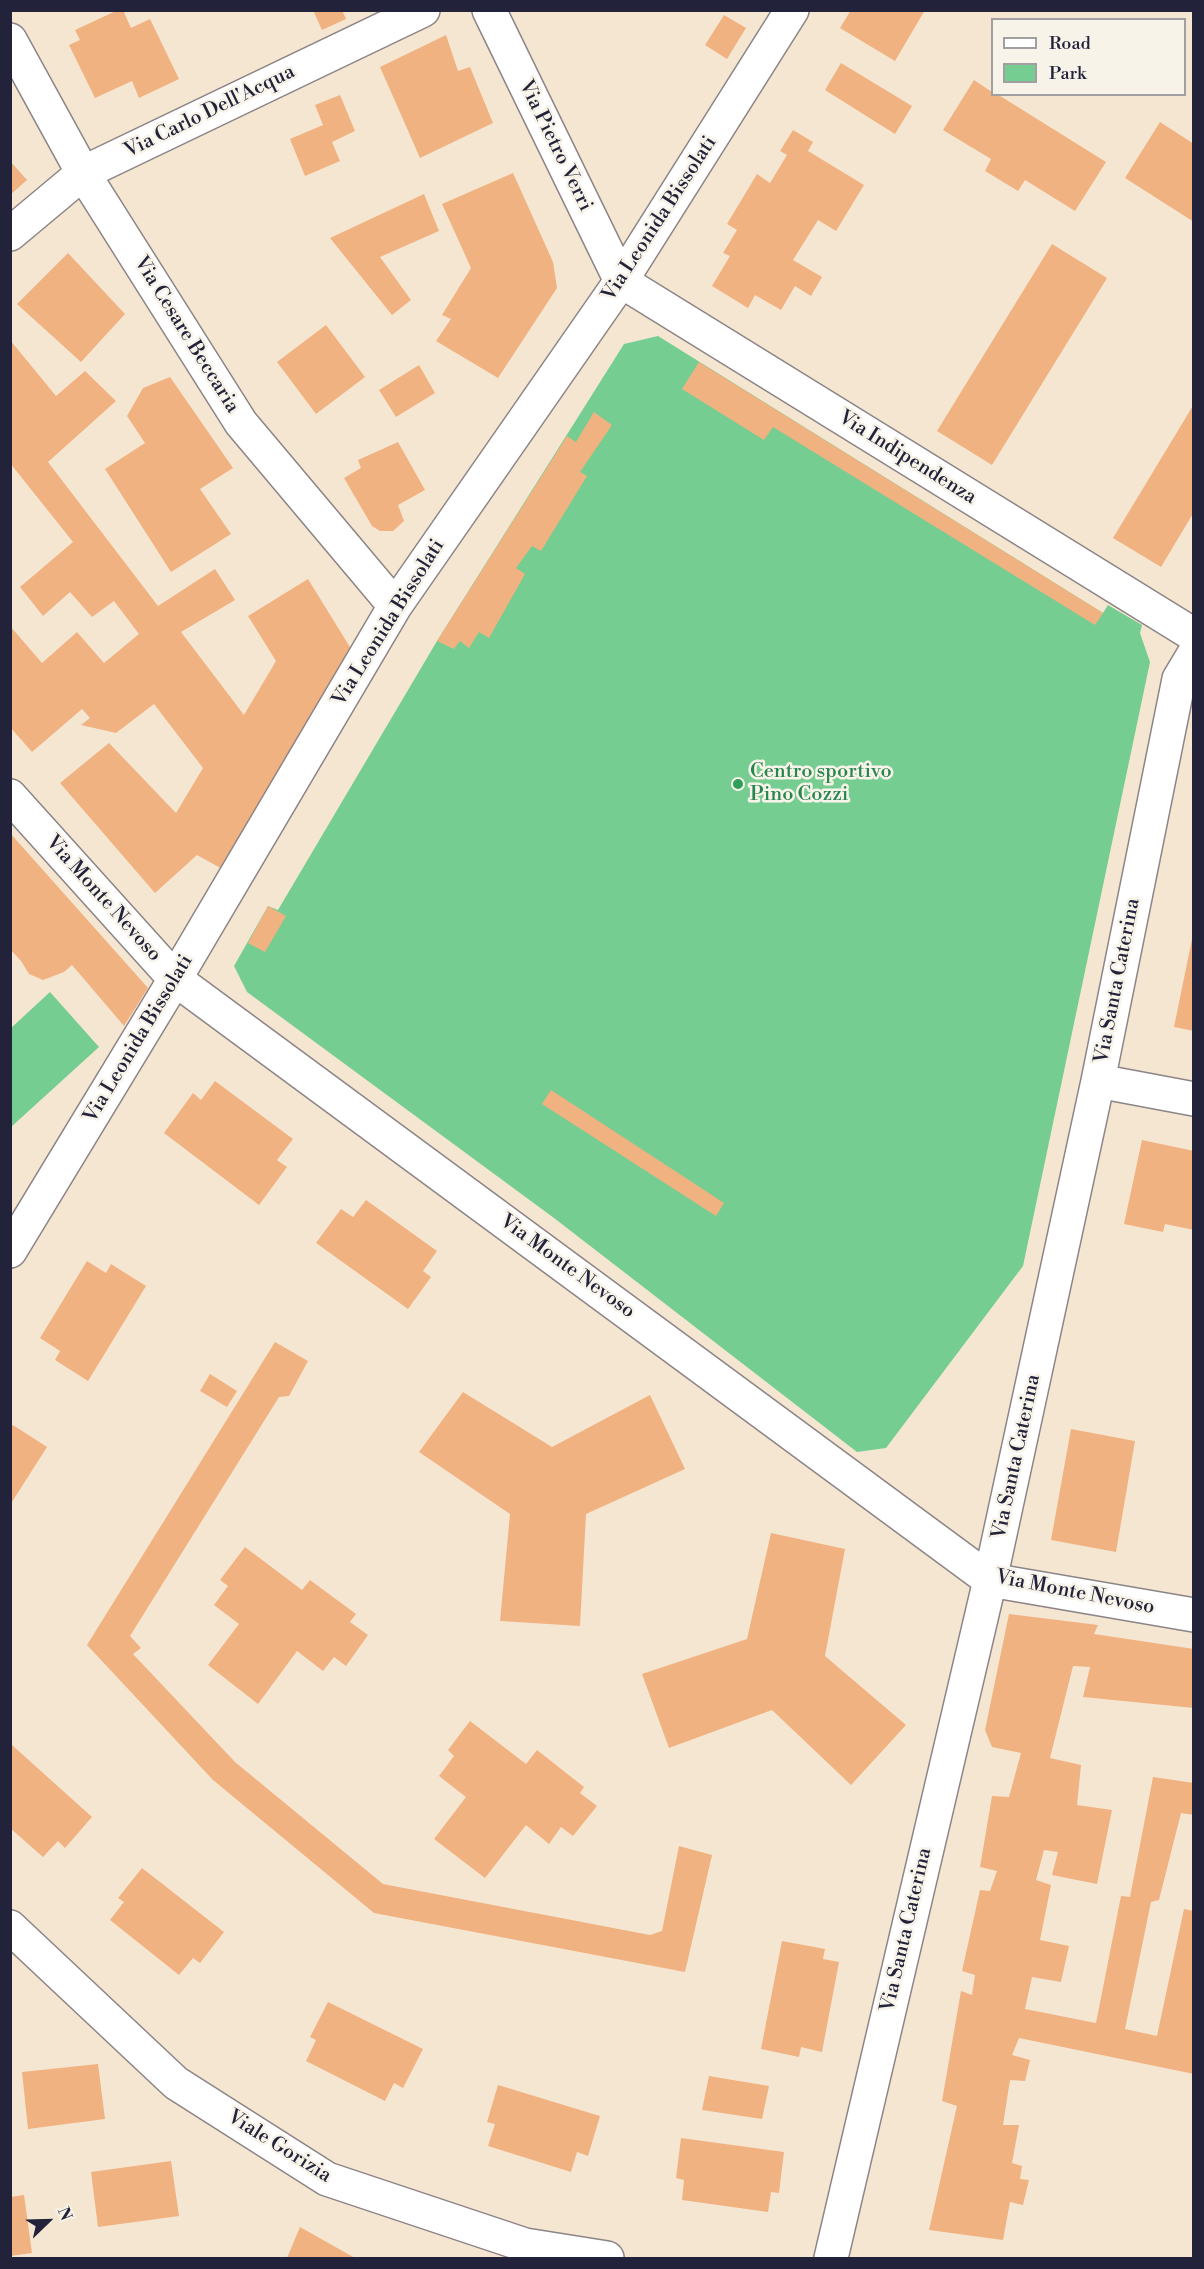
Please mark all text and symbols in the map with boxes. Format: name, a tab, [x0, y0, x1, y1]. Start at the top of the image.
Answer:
legend	[991, 18, 1186, 96]
text: Road	[1049, 32, 1091, 55]
street label: Via Carlo Dell'Acqua	[121, 60, 299, 164]
text: Park	[1049, 62, 1086, 85]
street label: Via Pietro Verri	[513, 77, 597, 215]
street label: Via Leonida Bissolati	[598, 132, 722, 306]
street label: Via Cesare Beccaria	[128, 252, 244, 418]
street label: Via Indipendenza	[834, 406, 980, 510]
street label: Via Leonida Bissolati	[328, 535, 450, 711]
place label: Centro sportivo Pino Cozzi	[750, 760, 892, 807]
marker: Centro sportivo Pino Cozzi	[731, 777, 745, 791]
street label: Via Monte Nevoso	[40, 831, 166, 967]
street label: Via Santa Caterina	[1090, 896, 1146, 1066]
street label: Via Leonida Bissolati	[79, 951, 199, 1127]
street label: Via Monte Nevoso	[495, 1210, 639, 1324]
street label: Via Santa Caterina	[988, 1372, 1046, 1542]
street label: Via Monte Nevoso	[994, 1566, 1156, 1620]
street label: Via Santa Caterina	[876, 1846, 938, 2014]
street label: Viale Gorizia	[223, 2106, 335, 2188]
north arrow	[18, 2191, 78, 2251]
text: N	[53, 2204, 76, 2224]

